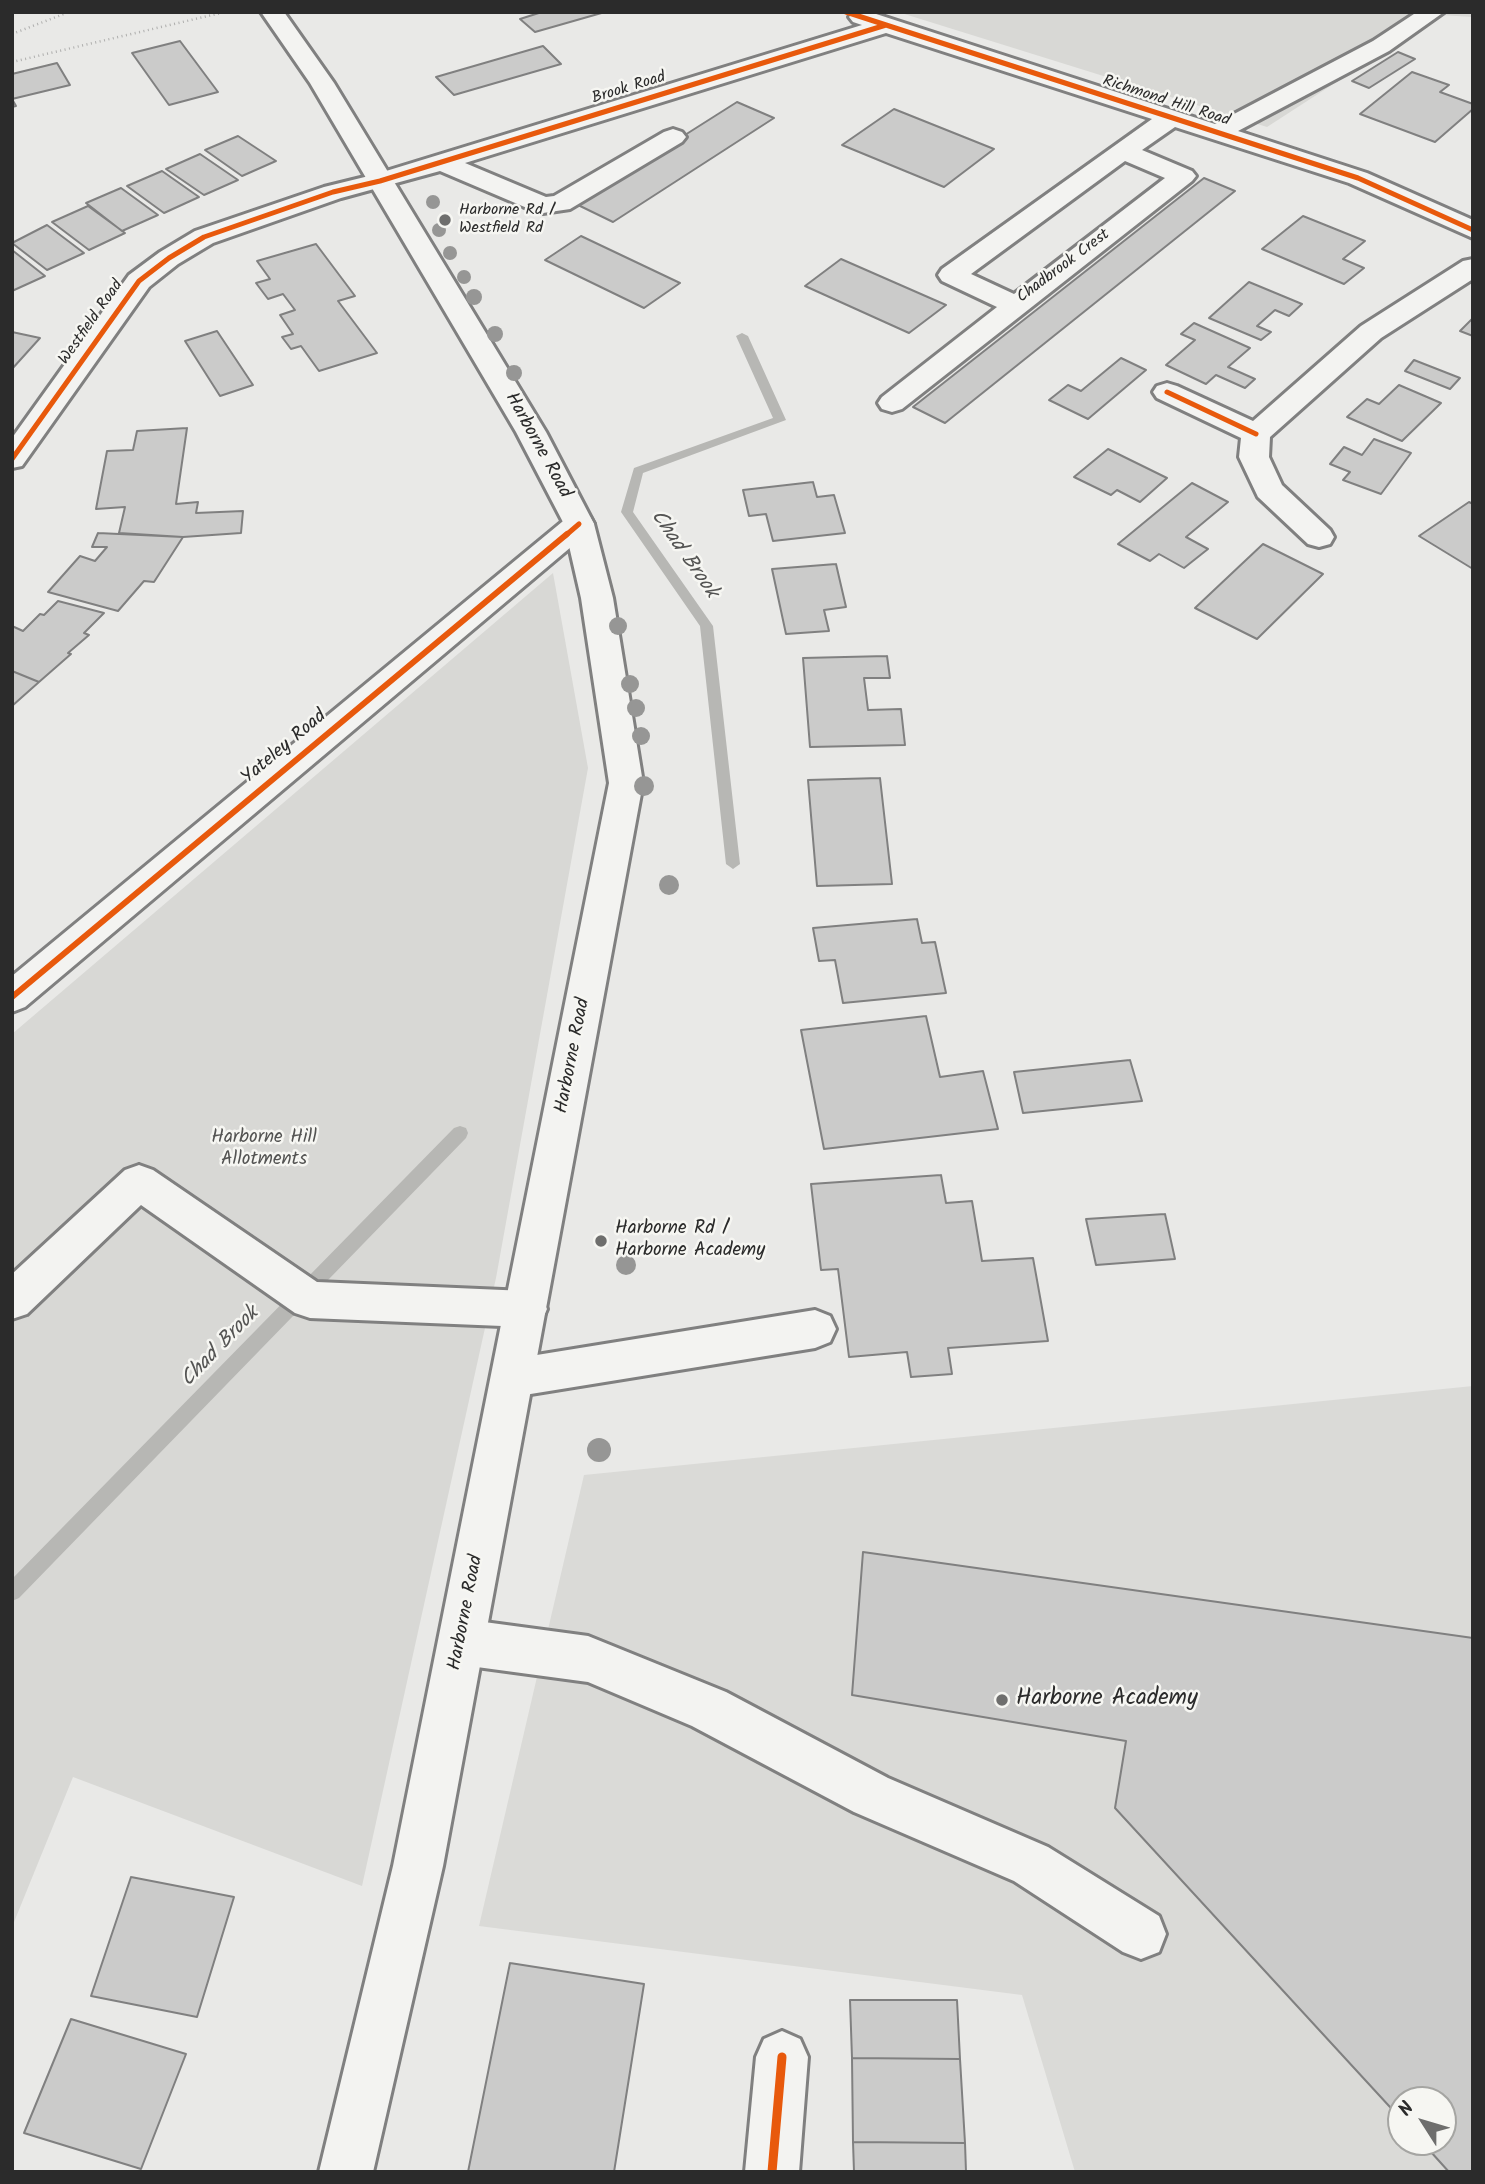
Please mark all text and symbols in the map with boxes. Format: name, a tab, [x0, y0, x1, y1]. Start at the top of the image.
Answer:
street label: Brook Road	[590, 69, 668, 109]
street label: Richmond Hill Road	[1100, 72, 1232, 132]
place label: Harborne Rd / Westfield Rd	[459, 201, 555, 239]
marker: Harborne Rd / Westfield Rd	[437, 212, 453, 228]
street label: Chadbrook Crest	[1014, 226, 1114, 308]
street label: Westfield Road	[56, 277, 128, 369]
street label: Harborne Road	[499, 389, 575, 503]
water label: Chad Brook	[643, 506, 723, 604]
street label: Yateley Road	[238, 706, 332, 790]
street label: Harborne Road	[552, 996, 596, 1116]
park label: Harborne Hill Allotments	[211, 1128, 317, 1172]
place label: Harborne Rd / Harborne Academy	[615, 1219, 765, 1263]
marker: Harborne Rd / Harborne Academy	[593, 1233, 609, 1249]
water label: Chad Brook	[177, 1303, 265, 1393]
street label: Harborne Road	[445, 1553, 489, 1673]
place label: Harborne Academy	[1016, 1686, 1198, 1714]
marker: Harborne Academy	[994, 1692, 1010, 1708]
north arrow	[1387, 2086, 1457, 2156]
text: N	[1391, 2096, 1422, 2123]

